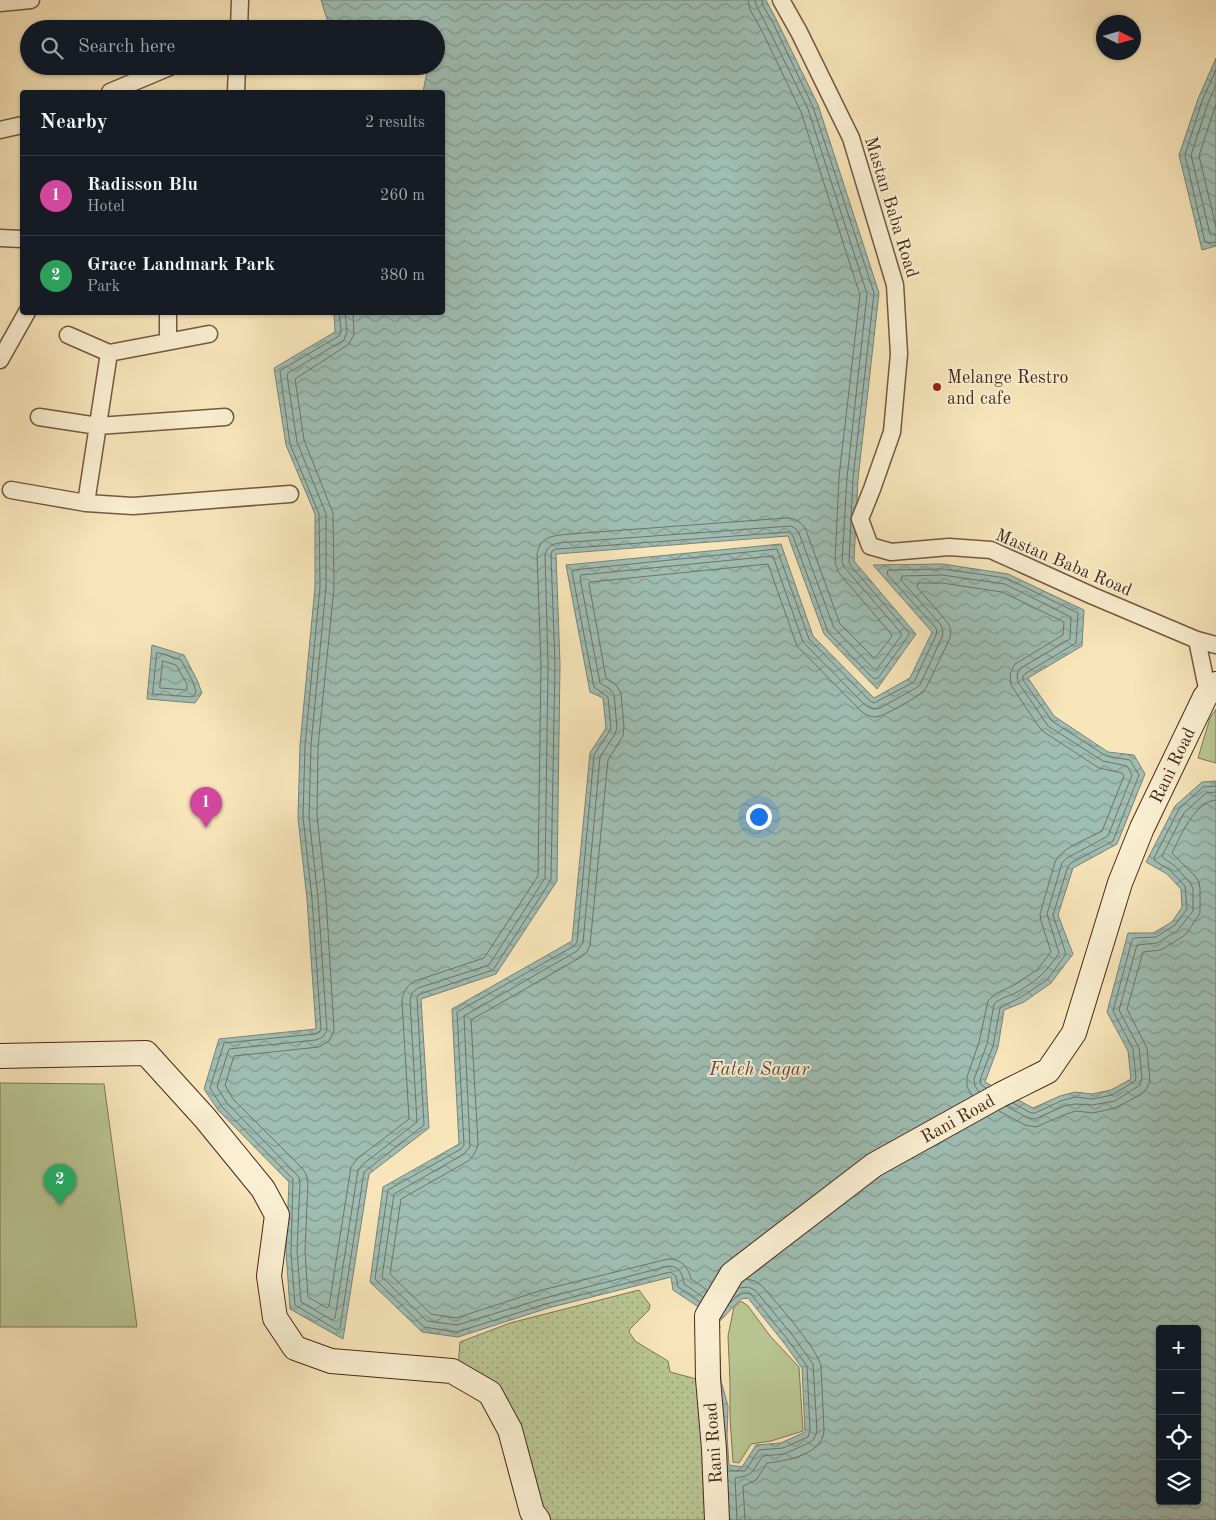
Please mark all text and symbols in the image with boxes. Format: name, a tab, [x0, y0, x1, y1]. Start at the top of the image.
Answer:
north arrow	[1096, 15, 1141, 60]
search box	[20, 20, 445, 75]
icon: search	[38, 34, 66, 62]
text: Search here	[78, 38, 175, 57]
text: Nearby	[40, 112, 108, 133]
text: 2 results	[365, 115, 425, 131]
street label: Mastan Baba Road	[861, 135, 921, 280]
text: Radisson Blu	[87, 176, 198, 195]
text: 1	[51, 188, 61, 204]
text: 260 m	[380, 188, 425, 204]
text: Hotel	[87, 199, 125, 215]
text: Grace Landmark Park	[87, 256, 275, 275]
text: 2	[51, 268, 61, 284]
text: 380 m	[380, 268, 425, 284]
text: Park	[87, 279, 120, 295]
place label: Melange Restro and cafe	[947, 369, 1069, 408]
marker: Melange Restro and cafe	[931, 381, 943, 393]
street label: Mastan Baba Road	[993, 526, 1134, 600]
street label: Rani Road	[1147, 725, 1199, 806]
pin: 1	[190, 787, 222, 828]
your location	[746, 804, 772, 830]
water label: Fateh Sagar	[708, 1061, 810, 1080]
street label: Rani Road	[918, 1092, 998, 1147]
pin: 2	[44, 1164, 76, 1205]
map controls	[1156, 1325, 1201, 1505]
button: +	[1156, 1325, 1201, 1370]
button: −	[1156, 1370, 1201, 1415]
street label: Rani Road	[702, 1402, 726, 1484]
button: locate	[1156, 1415, 1201, 1460]
button: layers	[1156, 1460, 1201, 1505]

